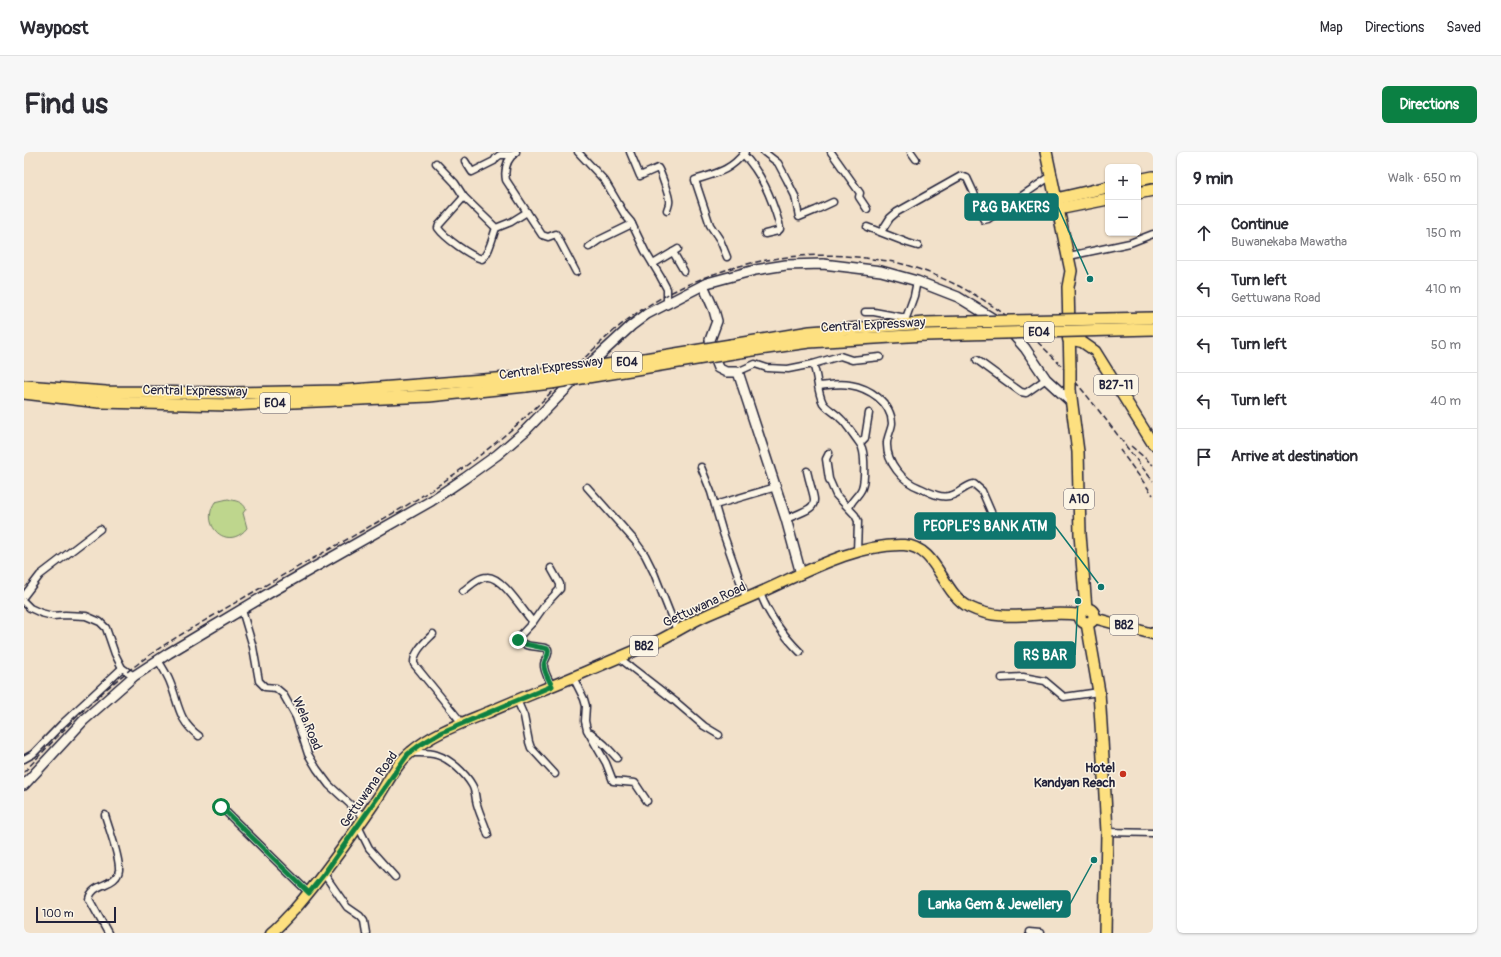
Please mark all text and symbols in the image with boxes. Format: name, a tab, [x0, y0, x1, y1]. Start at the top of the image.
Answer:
text: Waypost	[20, 16, 89, 40]
text: Map	[1320, 19, 1343, 36]
text: Directions	[1365, 19, 1424, 36]
text: Saved	[1446, 19, 1481, 36]
button: Directions	[1382, 86, 1477, 123]
text: Find us	[24, 87, 108, 122]
map controls	[1105, 164, 1141, 236]
button: +	[1105, 164, 1141, 200]
text: 9 min	[1193, 168, 1233, 189]
text: Walk · 650 m	[1388, 170, 1461, 186]
callout: P&G BAKERS	[965, 194, 1058, 220]
text: P&G BAKERS	[972, 199, 1050, 216]
button: −	[1105, 200, 1141, 236]
text: Continue	[1231, 215, 1289, 234]
icon: ahead	[1193, 222, 1215, 244]
text: 150 m	[1426, 225, 1461, 241]
text: Buwanekaba Mawatha	[1231, 234, 1347, 250]
text: Turn left	[1231, 271, 1287, 290]
icon: left	[1193, 278, 1215, 300]
text: 410 m	[1425, 281, 1461, 297]
text: Gettuwana Road	[1231, 290, 1321, 306]
street label: Central Expressway	[820, 314, 926, 336]
road number: E04	[1024, 322, 1054, 342]
icon: left	[1193, 334, 1215, 356]
text: Turn left	[1231, 335, 1287, 354]
text: 50 m	[1431, 337, 1461, 353]
road number: E04	[612, 352, 642, 372]
street label: Central Expressway	[498, 353, 605, 383]
road number: B27-11	[1094, 375, 1138, 395]
street label: Central Expressway	[142, 382, 248, 400]
icon: left	[1193, 390, 1215, 412]
text: Turn left	[1231, 391, 1287, 410]
road number: E04	[260, 393, 290, 413]
text: 40 m	[1430, 393, 1461, 409]
icon: arrive	[1193, 446, 1215, 468]
text: Arrive at destination	[1231, 447, 1358, 466]
road number: A10	[1064, 489, 1094, 509]
callout: PEOPLE'S BANK ATM	[915, 513, 1055, 539]
text: PEOPLE'S BANK ATM	[923, 518, 1047, 535]
street label: Gettuwana Road	[660, 579, 748, 631]
road number: B82	[1110, 615, 1138, 635]
route end	[509, 631, 527, 649]
road number: B82	[630, 636, 658, 656]
callout: RS BAR	[1015, 642, 1075, 668]
text: RS BAR	[1023, 647, 1067, 664]
street label: Wela Road	[289, 694, 325, 752]
street label: Gettuwana Road	[337, 748, 401, 831]
place label: Hotel Kandyan Reach	[1034, 760, 1115, 791]
marker: Hotel Kandyan Reach	[1118, 769, 1128, 779]
route start	[212, 798, 230, 816]
callout: Lanka Gem & Jewellery	[919, 891, 1070, 917]
text: Lanka Gem & Jewellery	[927, 896, 1063, 913]
scale bar	[36, 905, 116, 924]
text: 100 m	[42, 907, 73, 920]

